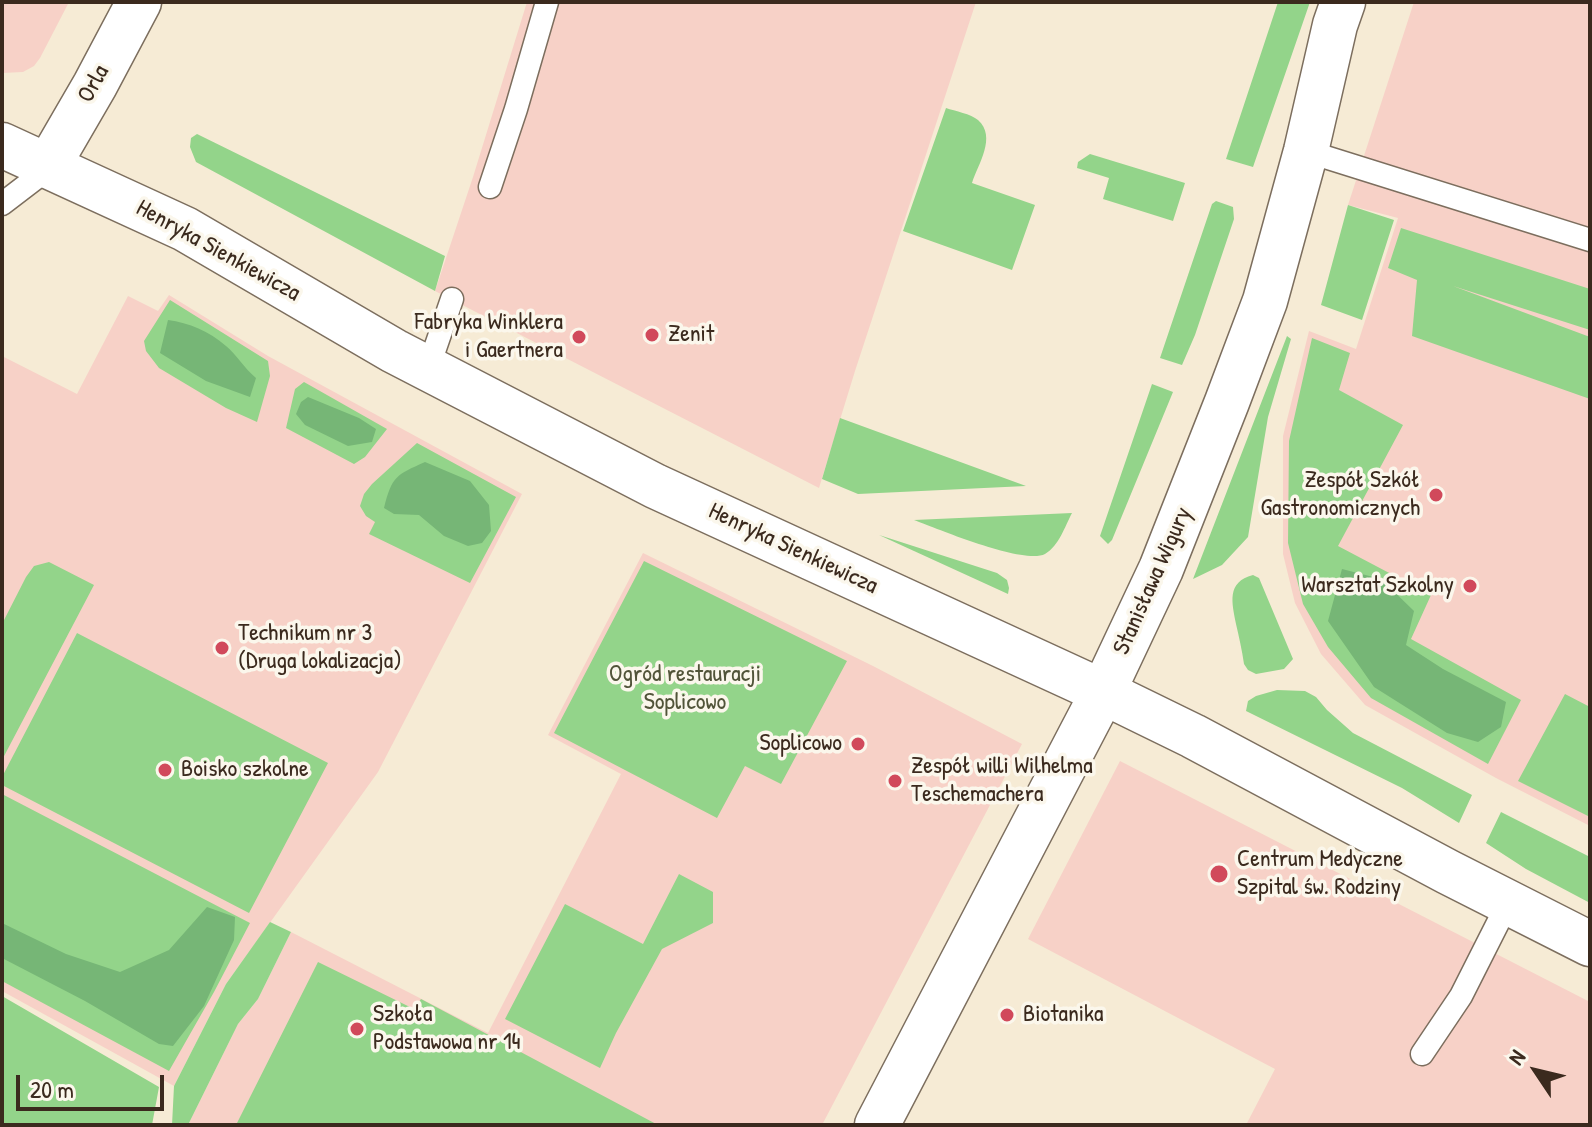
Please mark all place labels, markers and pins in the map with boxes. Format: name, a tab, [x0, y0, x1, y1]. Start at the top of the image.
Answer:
place label: Fabryka Winklera i Gaertnera	[415, 309, 563, 365]
place label: Zenit	[668, 321, 714, 349]
marker: Zenit	[643, 326, 661, 344]
marker: Fabryka Winklera i Gaertnera	[570, 328, 588, 346]
place label: Zespół Szkół Gastronomicznych	[1260, 467, 1420, 523]
marker: Zespół Szkół Gastronomicznych	[1427, 486, 1445, 504]
place label: Warsztat Szkolny	[1301, 572, 1454, 600]
marker: Warsztat Szkolny	[1461, 577, 1479, 595]
place label: Technikum nr 3 (Druga lokalizacja)	[238, 620, 402, 676]
marker: Technikum nr 3 (Druga lokalizacja)	[213, 639, 231, 657]
place label: Soplicowo	[760, 730, 842, 758]
marker: Soplicowo	[849, 735, 867, 753]
place label: Zespół willi Wilhelma Teschemachera	[911, 753, 1093, 809]
place label: Boisko szkolne	[181, 756, 309, 784]
marker: Boisko szkolne	[156, 761, 174, 779]
marker: Zespół willi Wilhelma Teschemachera	[886, 772, 904, 790]
place label: Centrum Medyczne Szpital św. Rodziny	[1237, 846, 1403, 902]
marker: Centrum Medyczne Szpital św. Rodziny	[1208, 863, 1230, 885]
place label: Szkoła Podstawowa nr 14	[373, 1001, 521, 1057]
place label: Biotanika	[1023, 1001, 1103, 1029]
marker: Biotanika	[998, 1006, 1016, 1024]
marker: Szkoła Podstawowa nr 14	[348, 1020, 366, 1038]

